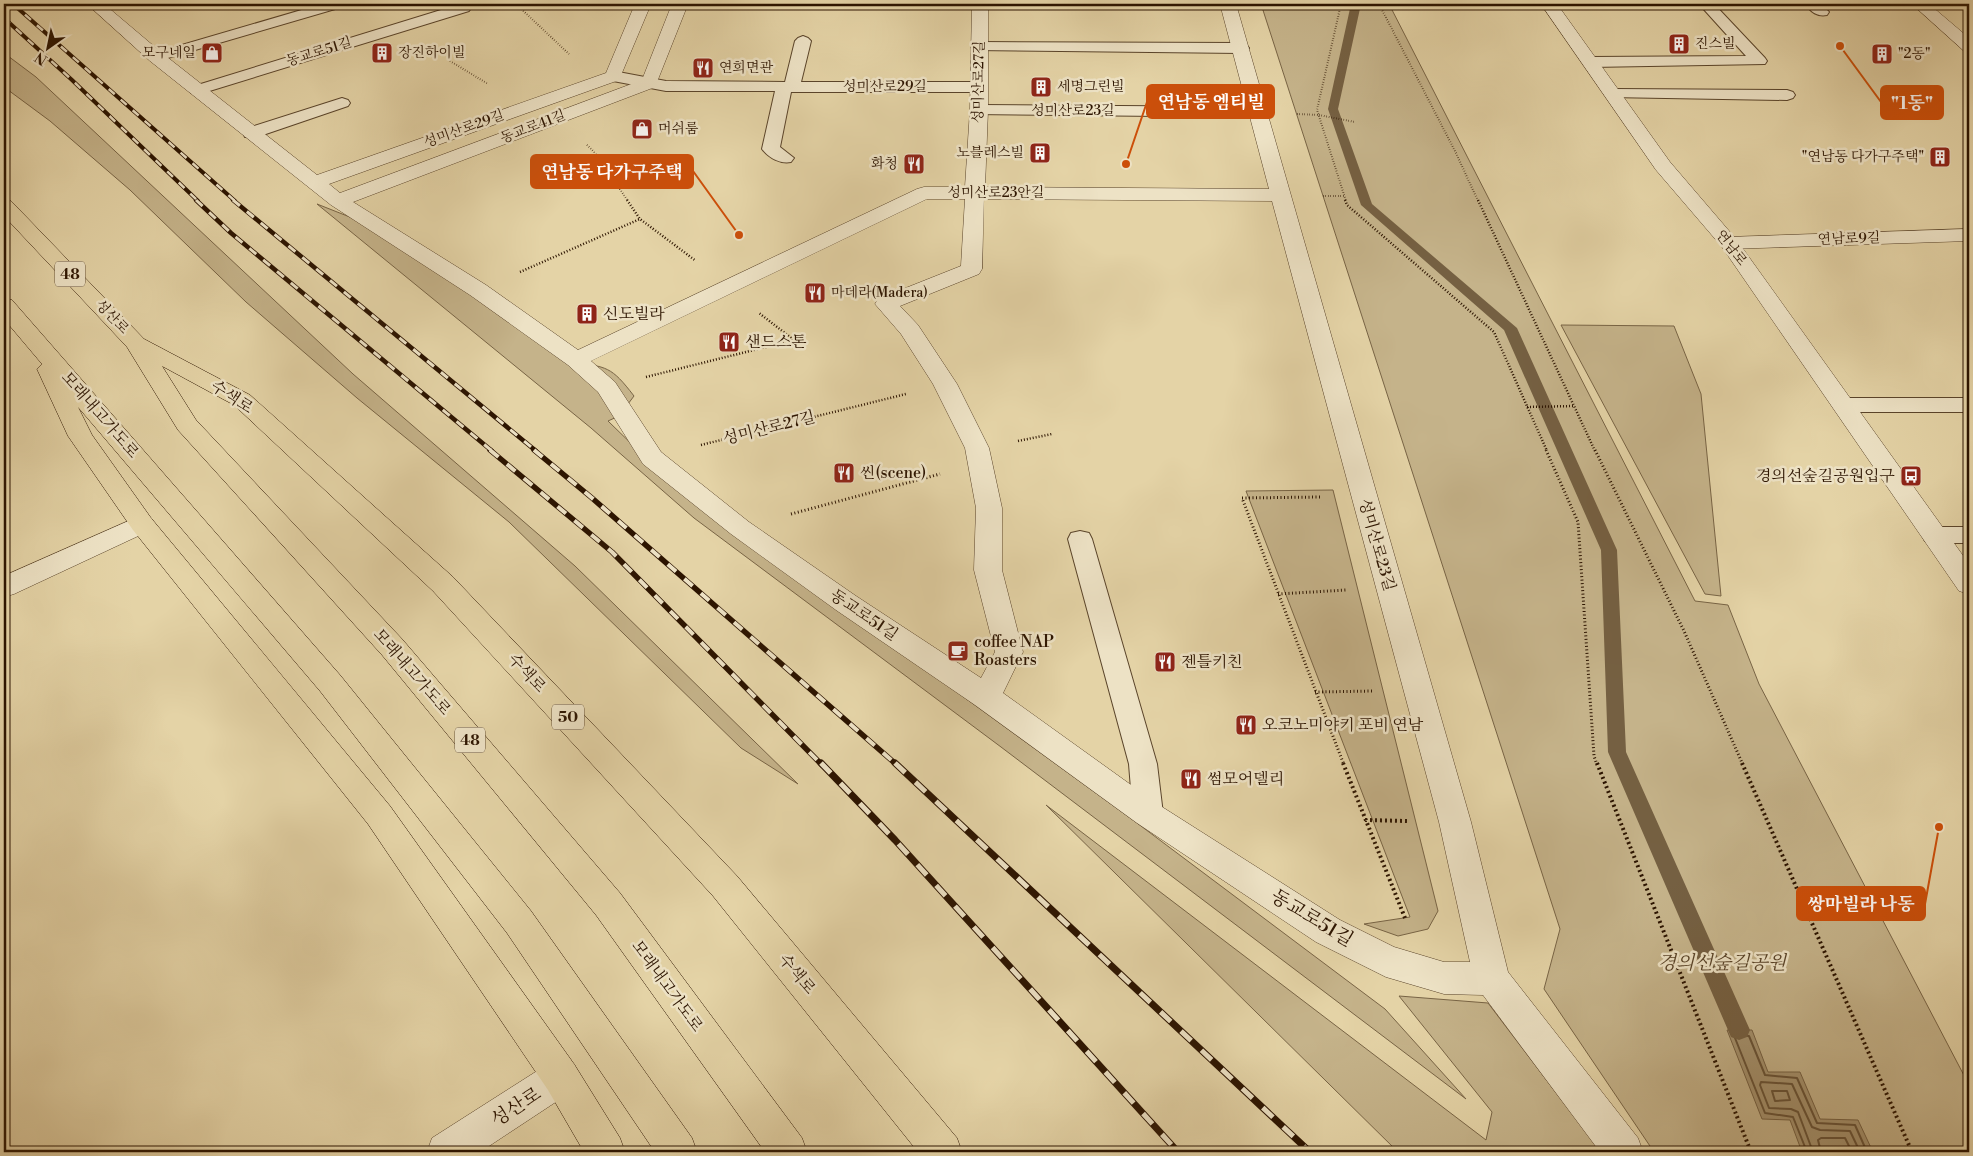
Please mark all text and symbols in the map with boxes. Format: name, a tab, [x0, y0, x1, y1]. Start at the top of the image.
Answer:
north arrow	[22, 22, 72, 72]
building icon: 진스빌	[1667, 32, 1691, 56]
street label: 동교로51길	[284, 33, 354, 71]
place label: 진스빌	[1695, 35, 1736, 53]
shop icon: 모구네일	[200, 41, 224, 65]
building icon: 장진하이빌	[370, 41, 394, 65]
street label: 성미산로27길	[969, 41, 989, 123]
building icon: "2동"	[1870, 42, 1894, 66]
place label: 모구네일	[142, 44, 196, 62]
place label: 장진하이빌	[398, 44, 466, 62]
place label: "2동"	[1898, 45, 1931, 63]
text: N	[32, 47, 51, 69]
restaurant icon: 연희면관	[691, 56, 715, 80]
place label: 연희면관	[719, 59, 774, 77]
building icon: 세명그린빌	[1029, 75, 1053, 99]
street label: 성미산로29길	[843, 78, 927, 96]
place label: 세명그린빌	[1057, 78, 1125, 96]
callout: 연남동 엠티빌	[1147, 85, 1274, 118]
callout: "1동"	[1881, 86, 1943, 119]
text: 연남동 엠티빌	[1157, 91, 1265, 114]
text: "1동"	[1891, 92, 1933, 115]
street label: 성미산로23길	[1031, 102, 1115, 120]
street label: 성미산로29길	[421, 106, 507, 152]
street label: 동교로41길	[498, 106, 568, 148]
shop icon: 머쉬룸	[630, 117, 654, 141]
place label: 머쉬룸	[658, 120, 699, 138]
building icon: 노블레스빌	[1028, 141, 1052, 165]
place label: 노블레스빌	[956, 144, 1024, 162]
building icon: "연남동 다가구주택"	[1928, 145, 1952, 169]
place label: "연남동 다가구주택"	[1802, 148, 1924, 166]
restaurant icon: 화청	[902, 152, 926, 176]
callout: 연남동 다가구주택	[531, 155, 693, 188]
place label: 화청	[871, 155, 898, 173]
text: 연남동 다가구주택	[541, 161, 683, 184]
street label: 성미산로23안길	[948, 184, 1044, 202]
street label: 연남로	[1711, 226, 1751, 270]
street label: 연남로9길	[1817, 229, 1881, 249]
road number: 48	[55, 262, 85, 286]
restaurant icon: 마데라(Madera)	[803, 281, 827, 305]
place label: 마데라(Madera)	[831, 284, 928, 302]
street label: 성산로	[91, 296, 133, 338]
building icon: 신도빌라	[575, 302, 599, 326]
place label: 신도빌라	[603, 304, 665, 324]
restaurant icon: 샌드스톤	[717, 330, 741, 354]
place label: 샌드스톤	[745, 332, 807, 352]
street label: 모래내고가도로	[57, 368, 143, 463]
street label: 수색로	[207, 376, 257, 418]
street label: 성미산로27길	[721, 407, 817, 449]
restaurant icon: 씬(scene)	[832, 461, 856, 485]
place label: 씬(scene)	[860, 463, 926, 483]
bus stop icon: 경의선숲길공원입구	[1899, 464, 1923, 488]
place label: 경의선숲길공원입구	[1756, 466, 1895, 486]
street label: 성미산로23길	[1354, 496, 1400, 594]
street label: 동교로51길	[826, 585, 902, 645]
street label: 모래내고가도로	[369, 625, 455, 720]
place label: coffee NAP Roasters	[974, 632, 1054, 670]
cafe icon: coffee NAP Roasters	[946, 639, 970, 663]
street label: 수색로	[504, 649, 550, 697]
restaurant icon: 젠틀키친	[1153, 650, 1177, 674]
place label: 젠틀키친	[1181, 652, 1243, 672]
road number: 50	[552, 704, 584, 730]
restaurant icon: 오코노미야키 포비 연남	[1234, 713, 1258, 737]
place label: 오코노미야키 포비 연남	[1262, 715, 1424, 735]
road number: 48	[455, 728, 485, 752]
restaurant icon: 썸모어델리	[1179, 767, 1203, 791]
place label: 썸모어델리	[1207, 769, 1284, 789]
street label: 동교로51길	[1266, 884, 1358, 952]
callout: 쌍마빌라 나동	[1797, 887, 1925, 920]
text: 쌍마빌라 나동	[1807, 893, 1915, 916]
street label: 모래내고가도로	[627, 936, 707, 1036]
street label: 수색로	[774, 950, 820, 999]
park label: 경의선숲길공원	[1658, 951, 1788, 975]
street label: 성산로	[486, 1082, 546, 1132]

